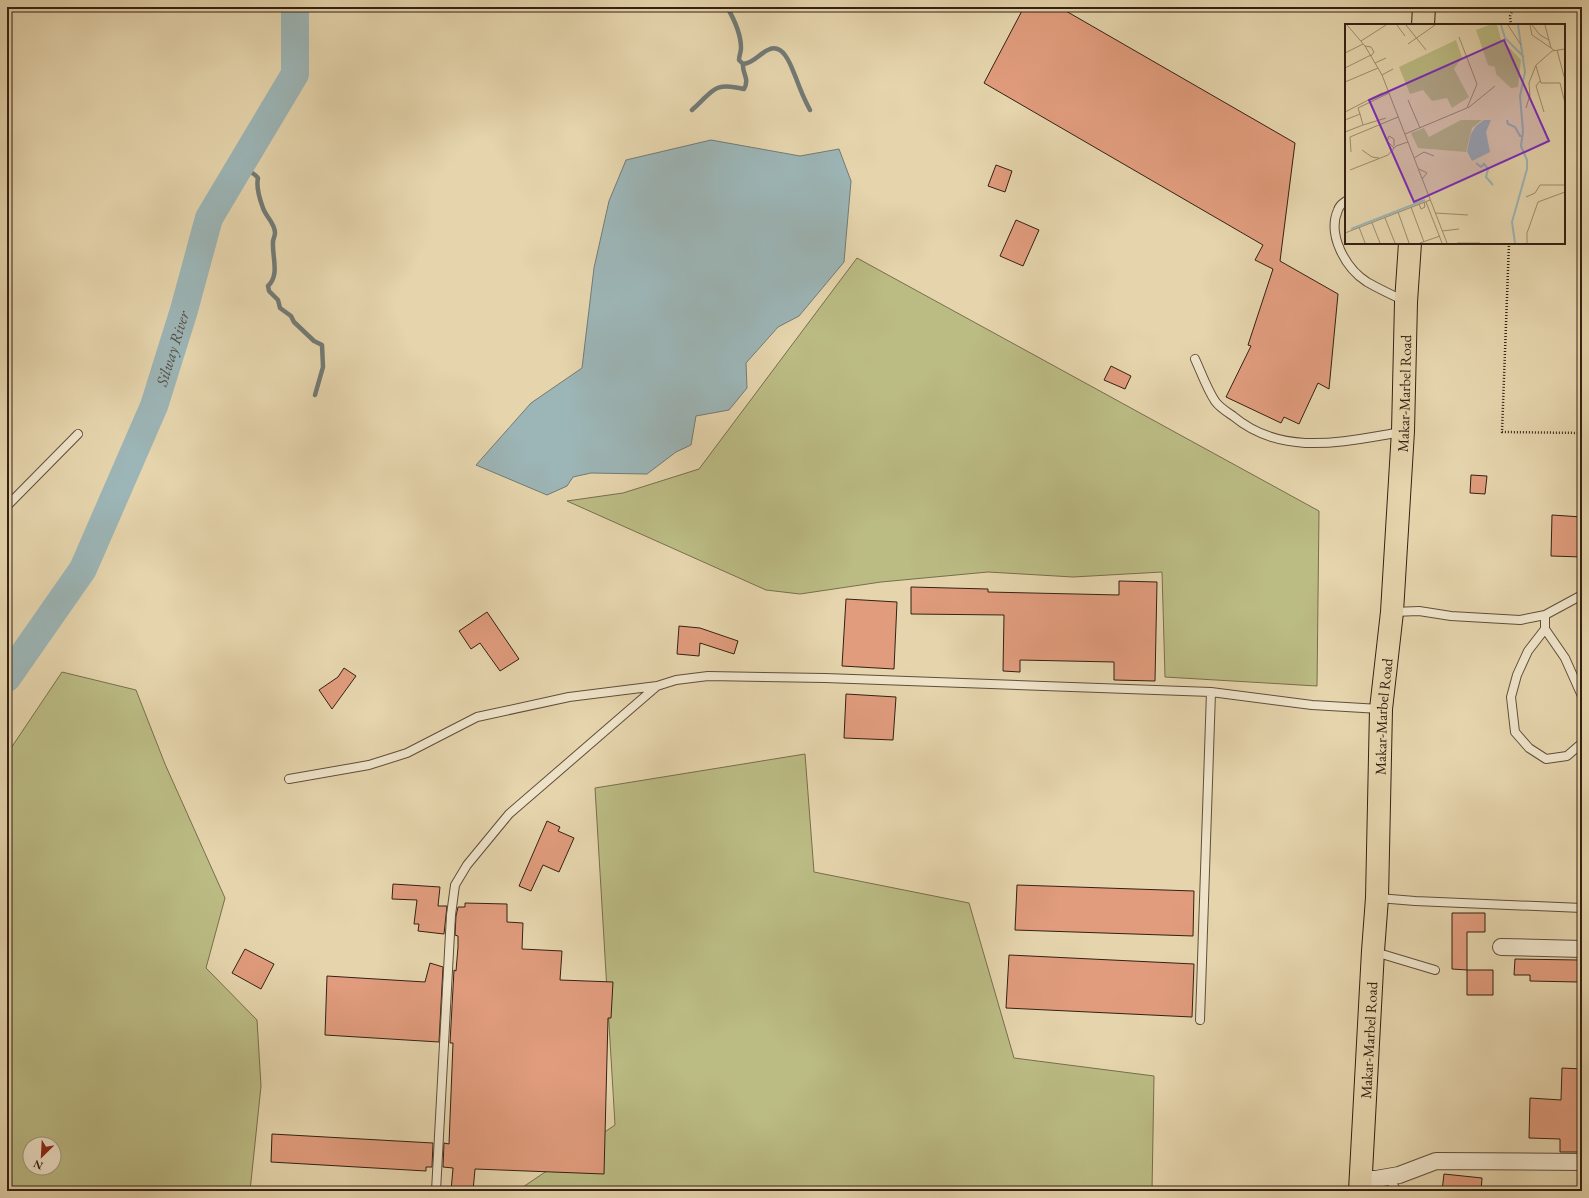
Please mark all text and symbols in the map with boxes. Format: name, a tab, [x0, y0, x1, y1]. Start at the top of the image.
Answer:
inset map	[1345, 24, 1565, 244]
water label: Silway River	[150, 307, 194, 389]
street label: Makar-Marbel Road	[1392, 334, 1415, 453]
street label: Makar-Marbel Road	[1370, 657, 1396, 775]
street label: Makar-Marbel Road	[1356, 981, 1381, 1099]
north arrow	[22, 1136, 62, 1176]
text: N	[31, 1157, 45, 1173]

